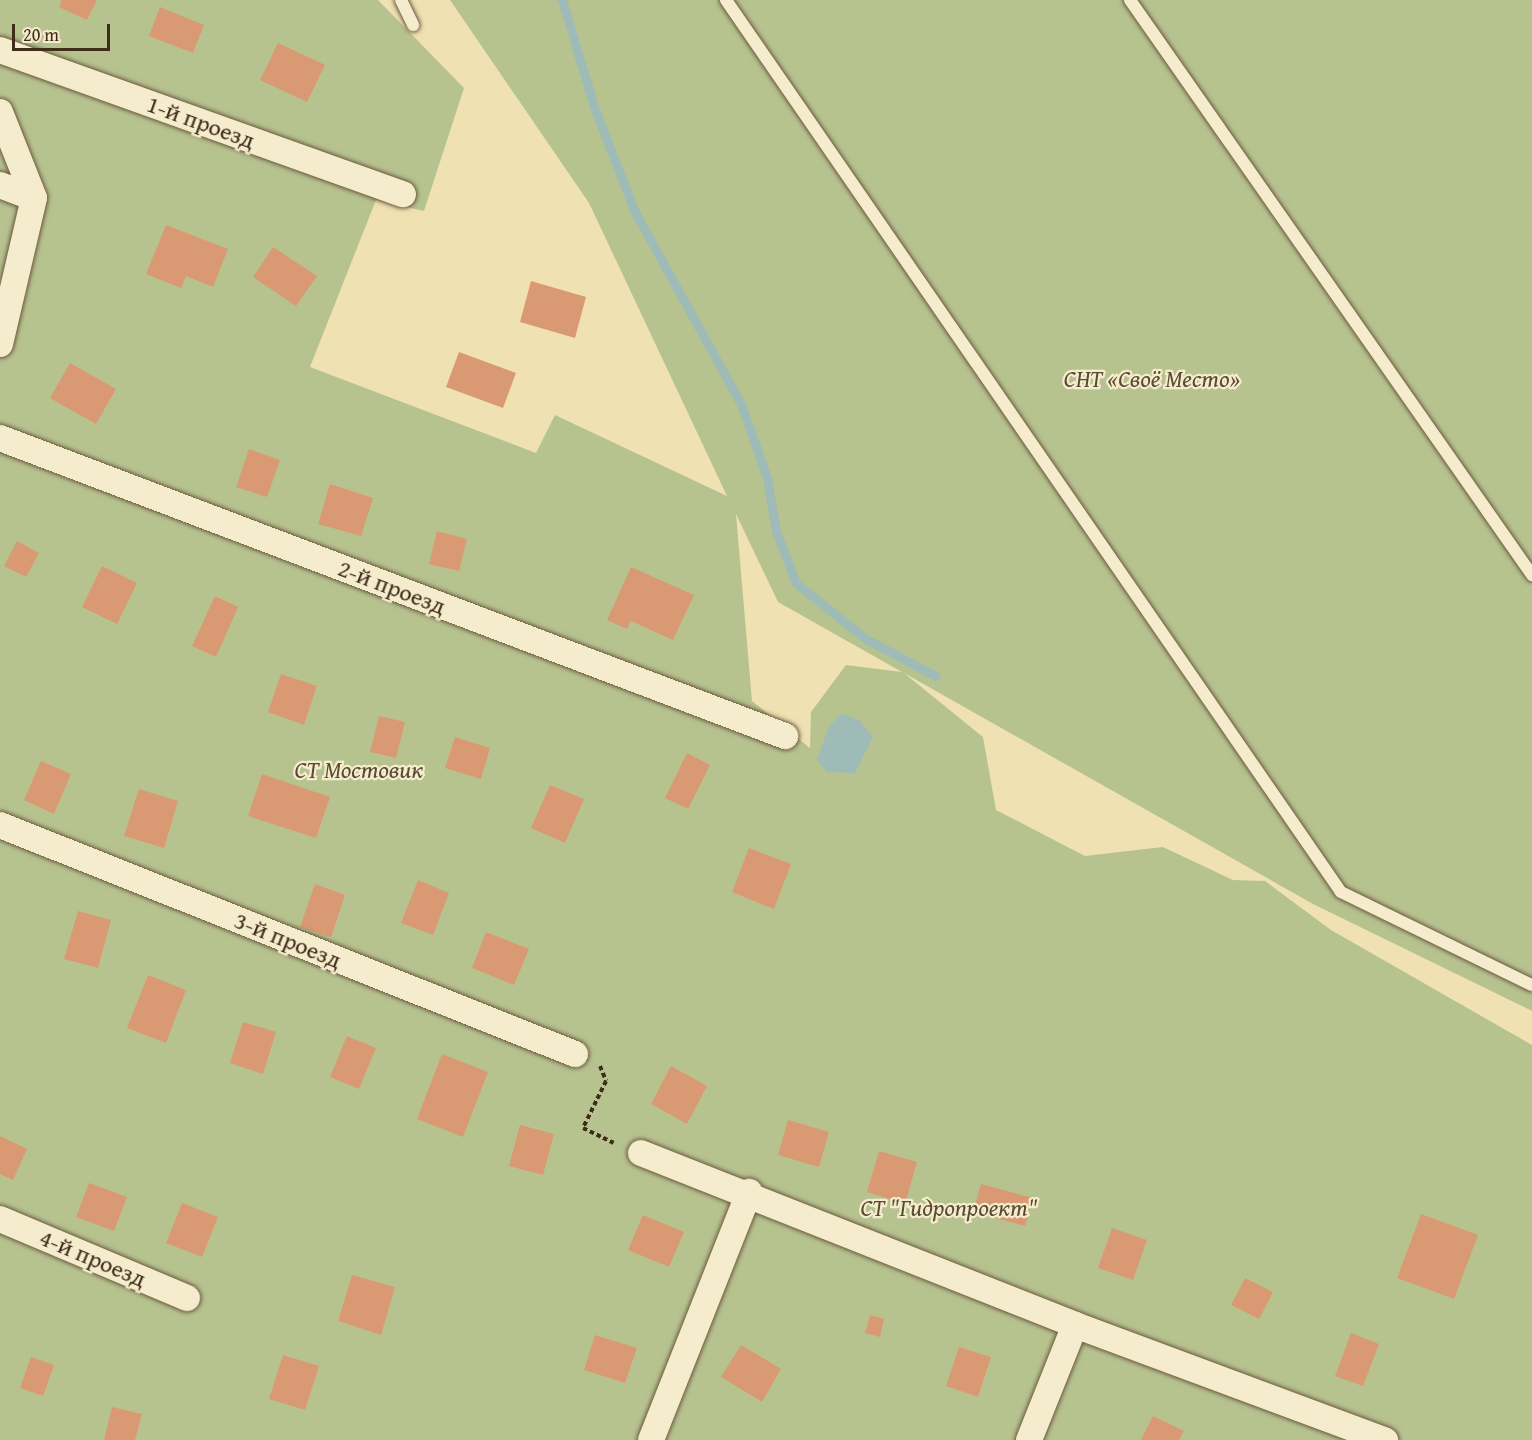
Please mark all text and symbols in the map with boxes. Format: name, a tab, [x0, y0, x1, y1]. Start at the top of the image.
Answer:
scale bar	[15, 12, 112, 50]
text: 20 m	[23, 21, 59, 48]
street label: 1-й проезд	[143, 89, 259, 155]
park label: СНТ «Своё Место»	[1064, 365, 1240, 393]
street label: 2-й проезд	[334, 553, 450, 621]
park label: СТ Мостовик	[295, 756, 423, 784]
street label: 3-й проезд	[230, 906, 346, 974]
park label: СТ "Гидропроект"	[860, 1194, 1038, 1222]
street label: 4-й проезд	[35, 1223, 151, 1293]

